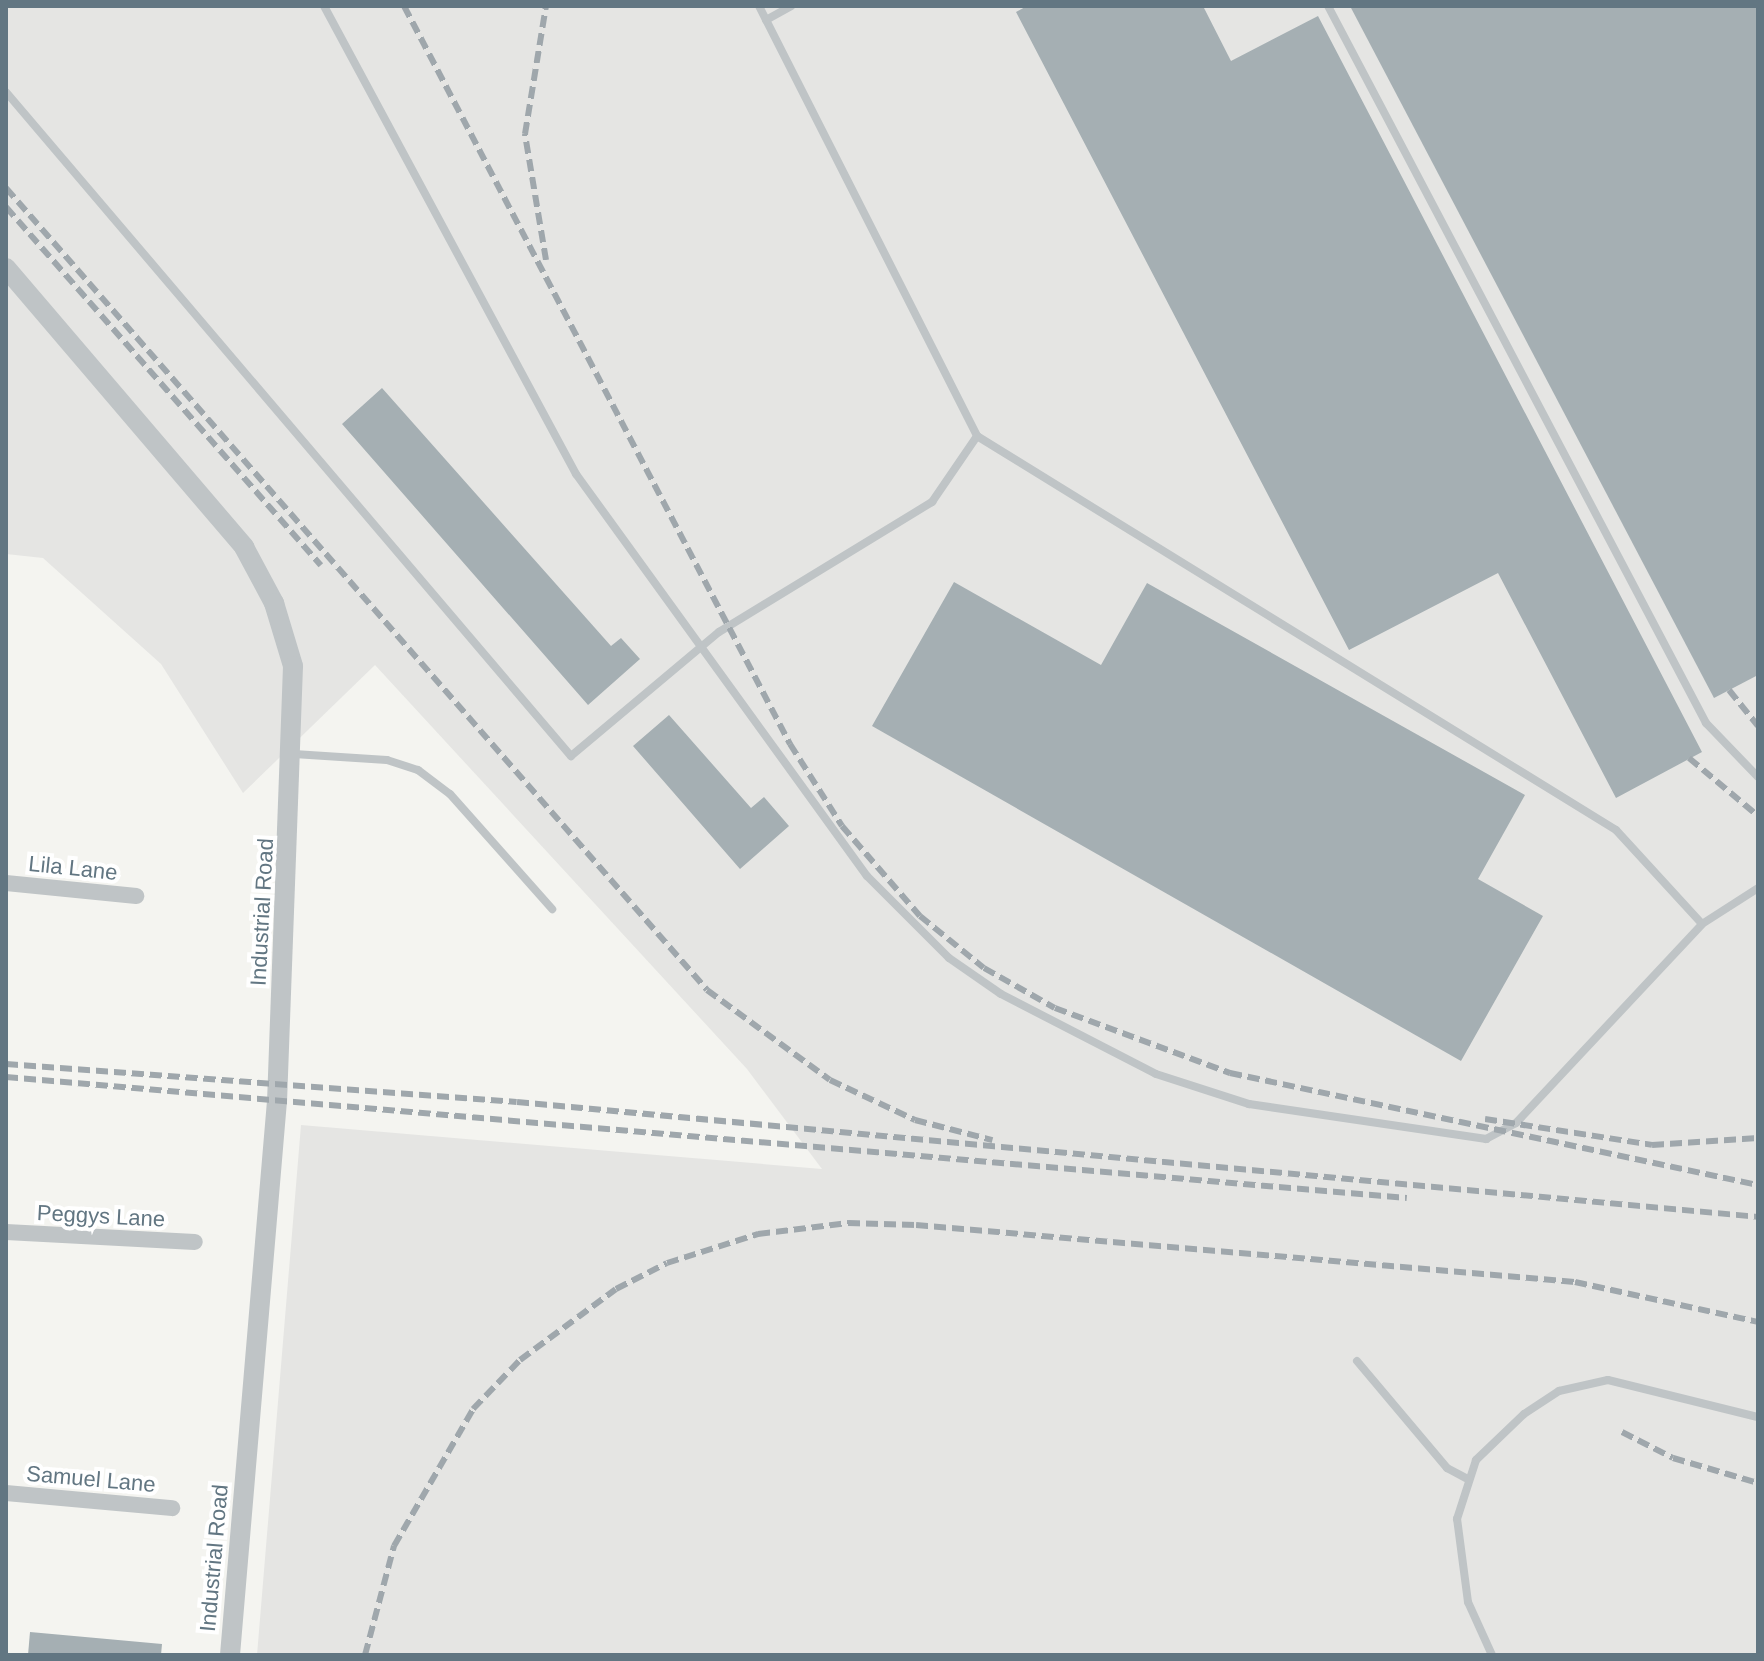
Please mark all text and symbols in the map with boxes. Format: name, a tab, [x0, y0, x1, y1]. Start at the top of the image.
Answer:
street label: Industrial Road	[245, 837, 279, 987]
street label: Lila Lane	[27, 850, 119, 886]
street label: Peggys Lane	[36, 1199, 166, 1233]
street label: Samuel Lane	[25, 1460, 157, 1498]
street label: Industrial Road	[194, 1483, 234, 1633]

